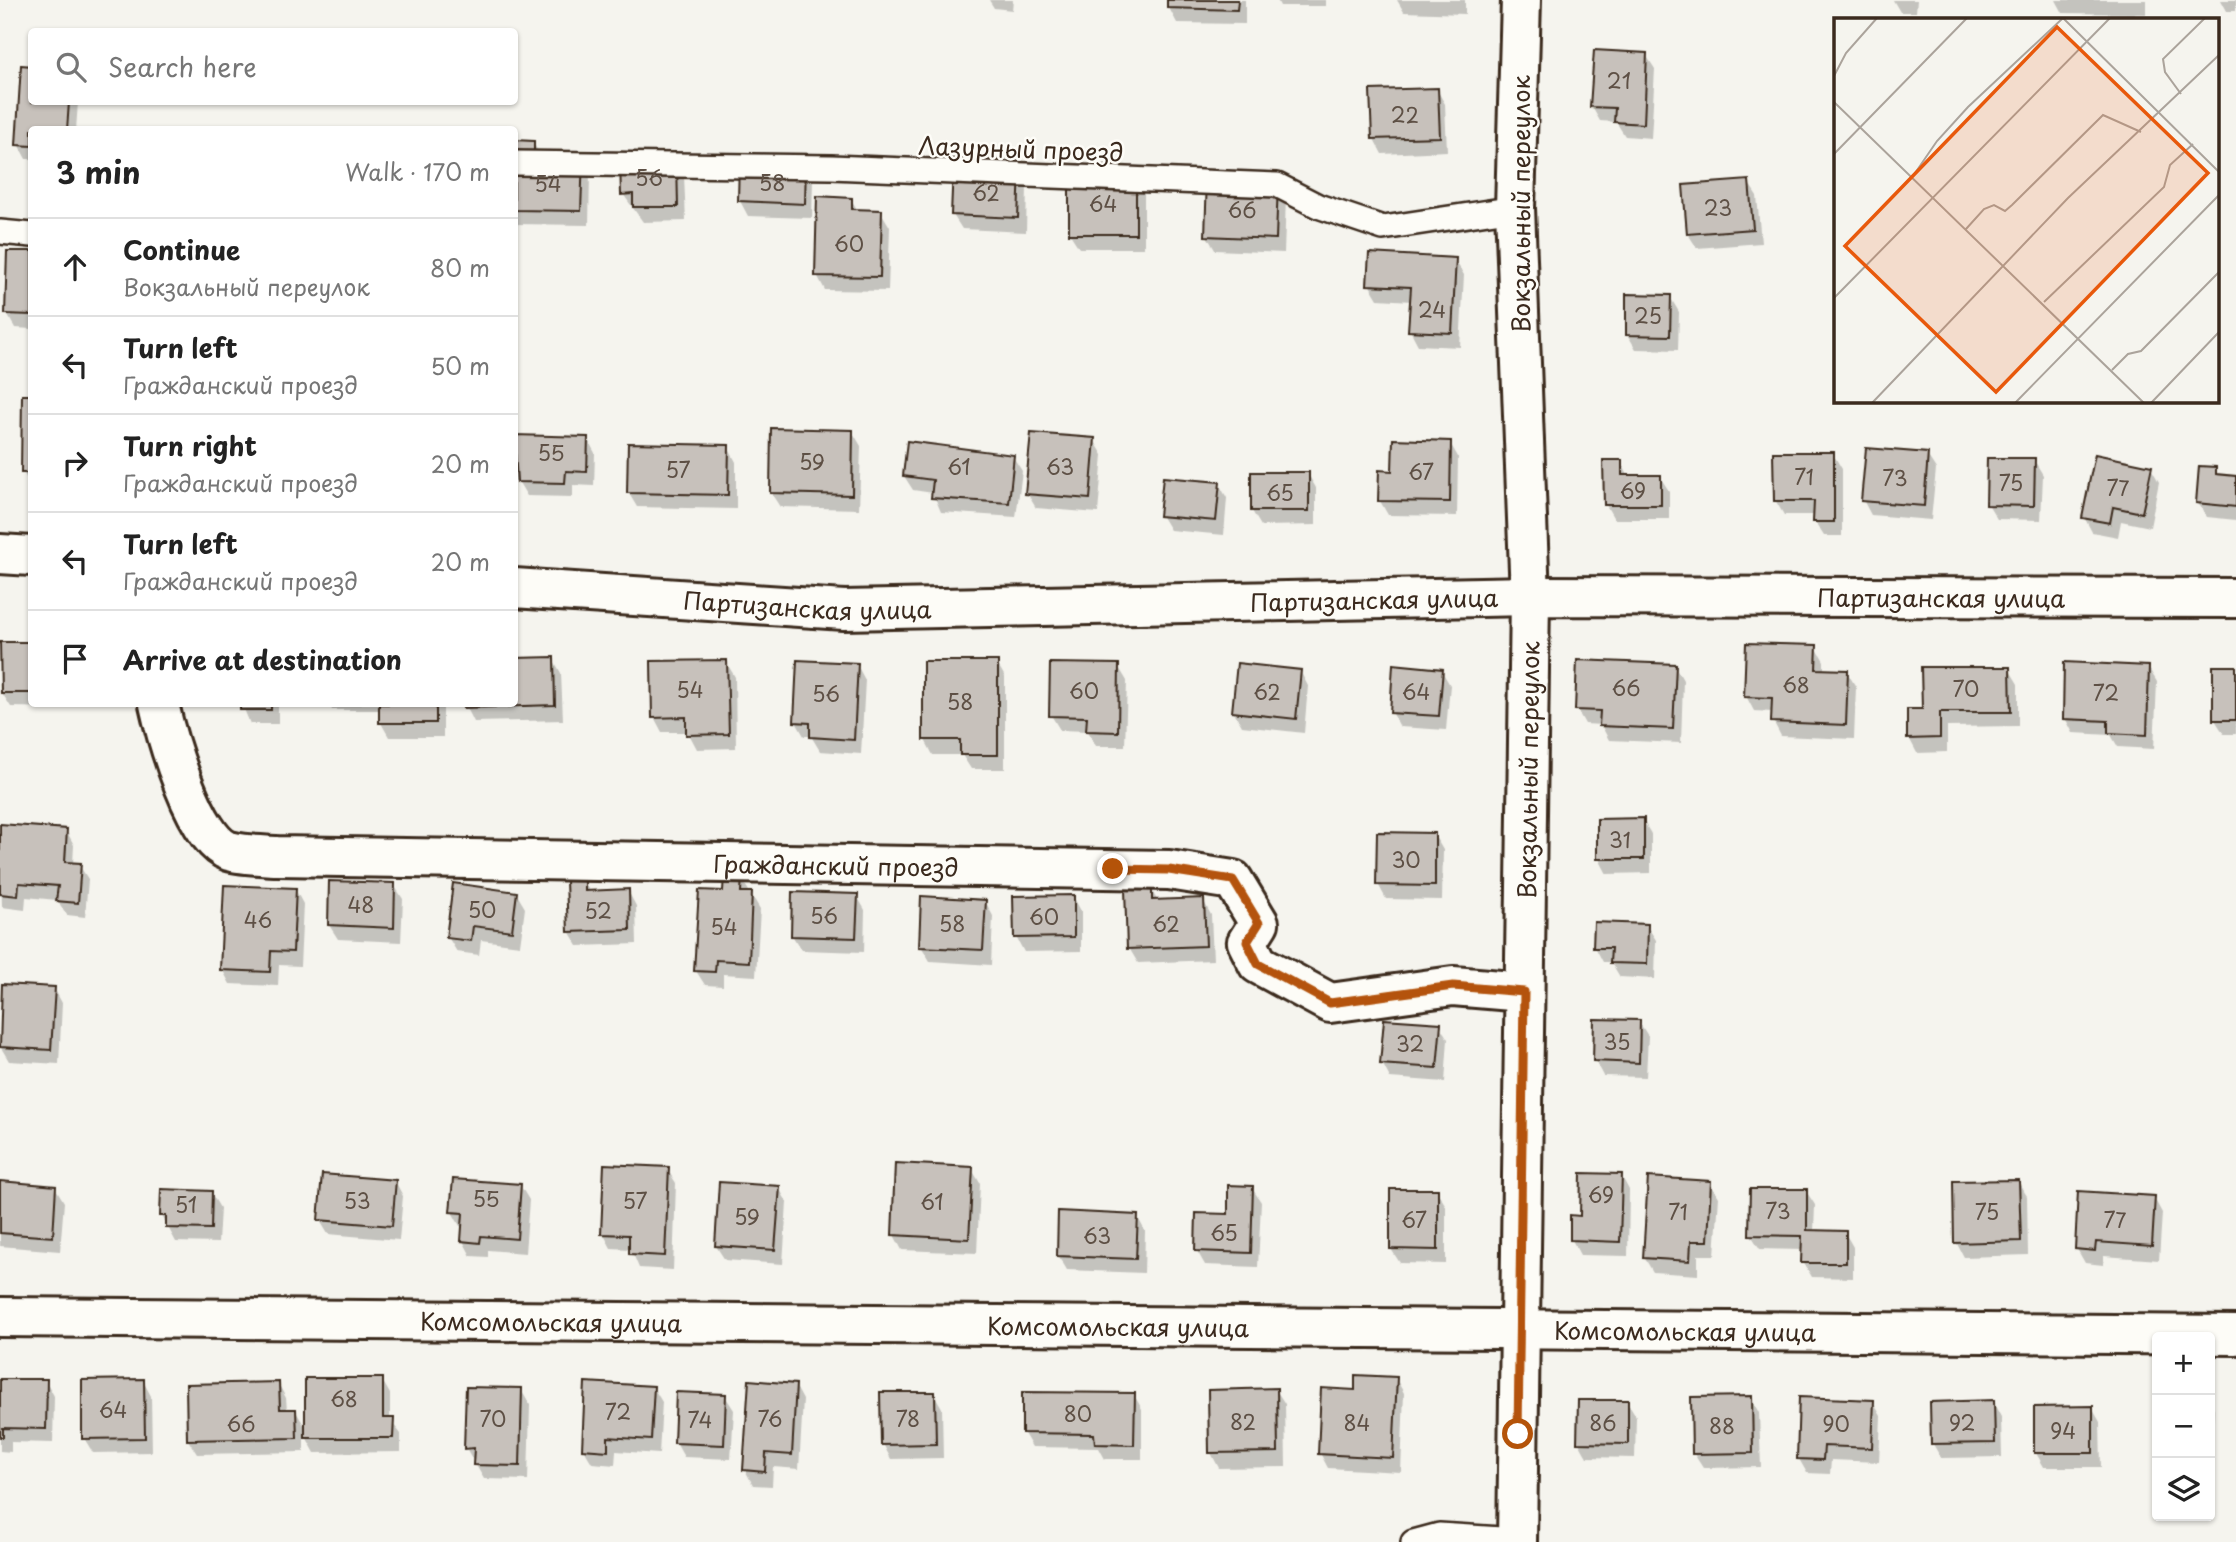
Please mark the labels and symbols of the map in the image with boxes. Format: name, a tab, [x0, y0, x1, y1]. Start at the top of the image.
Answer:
inset map	[1834, 18, 2218, 402]
house number: 21	[1607, 64, 1631, 96]
street label: Вокзальный переулок	[1502, 74, 1538, 333]
house number: 22	[1391, 98, 1419, 130]
street label: Лазурный проезд	[918, 126, 1124, 170]
house number: 56	[635, 161, 663, 193]
house number: 58	[759, 166, 785, 198]
house number: 54	[534, 167, 562, 199]
house number: 62	[972, 176, 1000, 208]
house number: 64	[1089, 187, 1117, 219]
house number: 23	[1704, 191, 1732, 223]
house number: 66	[1227, 193, 1257, 225]
house number: 60	[834, 227, 864, 259]
house number: 24	[1418, 293, 1446, 325]
house number: 25	[1634, 299, 1662, 331]
house number: 55	[537, 436, 565, 468]
house number: 59	[799, 445, 825, 477]
house number: 61	[947, 450, 971, 482]
house number: 63	[1046, 450, 1074, 482]
house number: 57	[665, 453, 691, 485]
house number: 67	[1408, 455, 1434, 487]
house number: 71	[1794, 460, 1814, 492]
house number: 73	[1882, 461, 1908, 493]
house number: 75	[1999, 466, 2023, 498]
house number: 77	[2106, 471, 2130, 503]
house number: 69	[1620, 474, 1646, 506]
house number: 65	[1266, 476, 1294, 508]
street label: Партизанская улица	[1250, 579, 1499, 620]
street label: Партизанская улица	[1817, 579, 2065, 616]
street label: Партизанская улица	[682, 581, 932, 628]
street label: Вокзальный переулок	[1508, 640, 1547, 899]
house number: 68	[1782, 668, 1810, 700]
house number: 66	[1611, 671, 1641, 703]
house number: 70	[1953, 672, 1979, 704]
house number: 54	[676, 673, 704, 705]
house number: 60	[1069, 674, 1099, 706]
house number: 62	[1253, 675, 1281, 707]
house number: 64	[1402, 675, 1430, 707]
house number: 72	[2093, 676, 2119, 708]
house number: 56	[812, 677, 840, 709]
house number: 58	[947, 685, 973, 717]
house number: 31	[1609, 823, 1631, 855]
house number: 30	[1391, 843, 1421, 875]
street label: Гражданский проезд	[713, 845, 959, 885]
route end	[1097, 853, 1128, 884]
house number: 48	[348, 888, 374, 920]
house number: 50	[468, 893, 496, 925]
house number: 52	[584, 894, 612, 926]
house number: 56	[810, 899, 838, 931]
house number: 60	[1029, 900, 1059, 932]
house number: 46	[244, 903, 272, 935]
house number: 58	[939, 907, 965, 939]
house number: 62	[1152, 907, 1180, 939]
house number: 54	[710, 910, 738, 942]
house number: 35	[1604, 1025, 1630, 1057]
house number: 32	[1396, 1027, 1424, 1059]
house number: 69	[1588, 1178, 1614, 1210]
house number: 55	[472, 1182, 500, 1214]
house number: 53	[343, 1184, 371, 1216]
house number: 57	[622, 1184, 648, 1216]
house number: 61	[920, 1185, 944, 1217]
house number: 51	[175, 1188, 197, 1220]
house number: 73	[1765, 1194, 1791, 1226]
house number: 71	[1668, 1195, 1688, 1227]
house number: 75	[1975, 1195, 1999, 1227]
house number: 59	[734, 1200, 760, 1232]
house number: 67	[1401, 1203, 1427, 1235]
house number: 77	[2103, 1203, 2127, 1235]
house number: 65	[1210, 1216, 1238, 1248]
house number: 63	[1083, 1219, 1111, 1251]
street label: Комсомольская улица	[420, 1302, 682, 1340]
street label: Комсомольская улица	[987, 1307, 1249, 1345]
street label: Комсомольская улица	[1554, 1312, 1816, 1350]
house number: 68	[330, 1382, 358, 1414]
house number: 64	[99, 1393, 127, 1425]
house number: 72	[605, 1395, 631, 1427]
house number: 80	[1064, 1397, 1092, 1429]
house number: 70	[480, 1402, 506, 1434]
house number: 76	[758, 1402, 782, 1434]
house number: 78	[896, 1402, 920, 1434]
house number: 74	[688, 1403, 712, 1435]
house number: 82	[1230, 1405, 1256, 1437]
house number: 84	[1343, 1406, 1371, 1438]
house number: 86	[1589, 1406, 1617, 1438]
house number: 92	[1949, 1406, 1975, 1438]
house number: 66	[226, 1407, 256, 1439]
house number: 90	[1822, 1407, 1850, 1439]
house number: 88	[1709, 1409, 1735, 1441]
house number: 94	[2050, 1414, 2076, 1446]
route start	[1502, 1418, 1533, 1449]

